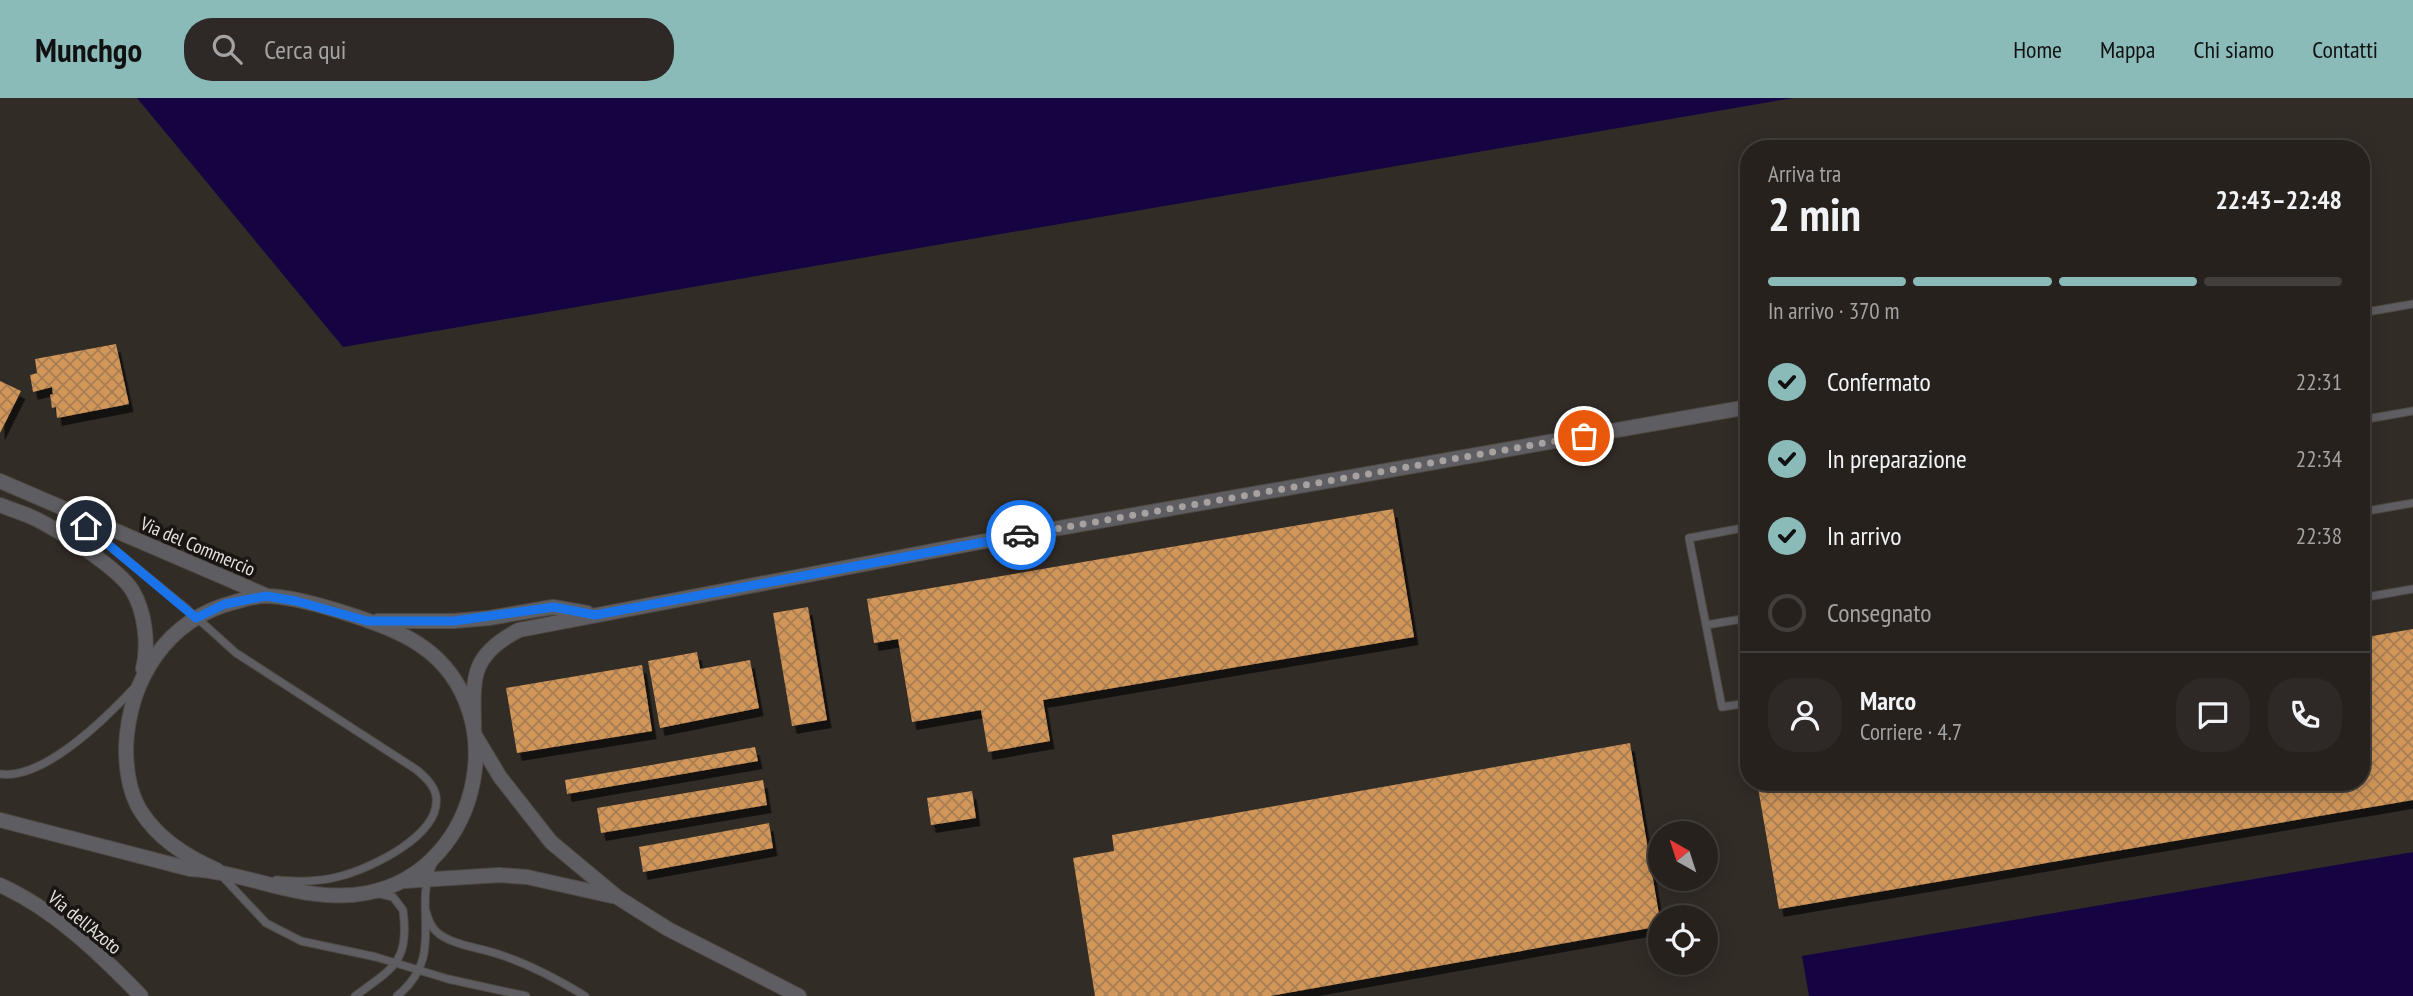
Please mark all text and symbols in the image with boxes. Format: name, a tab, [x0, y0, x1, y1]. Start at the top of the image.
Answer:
search box	[184, 18, 674, 81]
text: Munchgo	[35, 28, 142, 71]
icon: search	[208, 30, 246, 68]
text: Cerca qui	[264, 33, 347, 66]
text: Home	[2013, 34, 2062, 65]
text: Mappa	[2100, 34, 2155, 65]
text: Chi siamo	[2193, 34, 2274, 65]
text: Contatti	[2312, 34, 2378, 65]
text: Arriva tra	[1768, 159, 1841, 188]
text: 22:43–22:48	[2215, 183, 2342, 216]
text: 2 min	[1768, 184, 1861, 244]
text: In arrivo · 370 m	[1768, 296, 1900, 325]
icon: check	[1768, 363, 1806, 401]
text: Confermato	[1827, 365, 1931, 398]
text: 22:31	[2296, 367, 2342, 396]
pin	[1554, 406, 1614, 466]
icon: bag	[1565, 417, 1603, 455]
icon: check	[1768, 440, 1806, 478]
text: In preparazione	[1827, 442, 1967, 475]
text: 22:34	[2296, 444, 2342, 473]
pin	[56, 496, 116, 556]
courier	[986, 500, 1056, 570]
icon: home	[67, 507, 105, 545]
street label: Via del Commercio	[136, 511, 259, 581]
icon: car	[1002, 516, 1040, 554]
icon: check	[1768, 517, 1806, 555]
text: In arrivo	[1827, 519, 1902, 552]
text: 22:38	[2296, 521, 2342, 550]
text: Consegnato	[1827, 596, 1931, 629]
button: person	[1768, 678, 1842, 752]
button: chat	[2176, 678, 2250, 752]
button: phone	[2268, 678, 2342, 752]
text: Marco	[1860, 684, 1916, 717]
text: Corriere · 4.7	[1860, 717, 1962, 746]
north arrow	[1648, 821, 1718, 891]
map controls	[1648, 821, 1718, 975]
street label: Via dell'Azoto	[43, 884, 127, 959]
button: locate	[1648, 905, 1718, 975]

